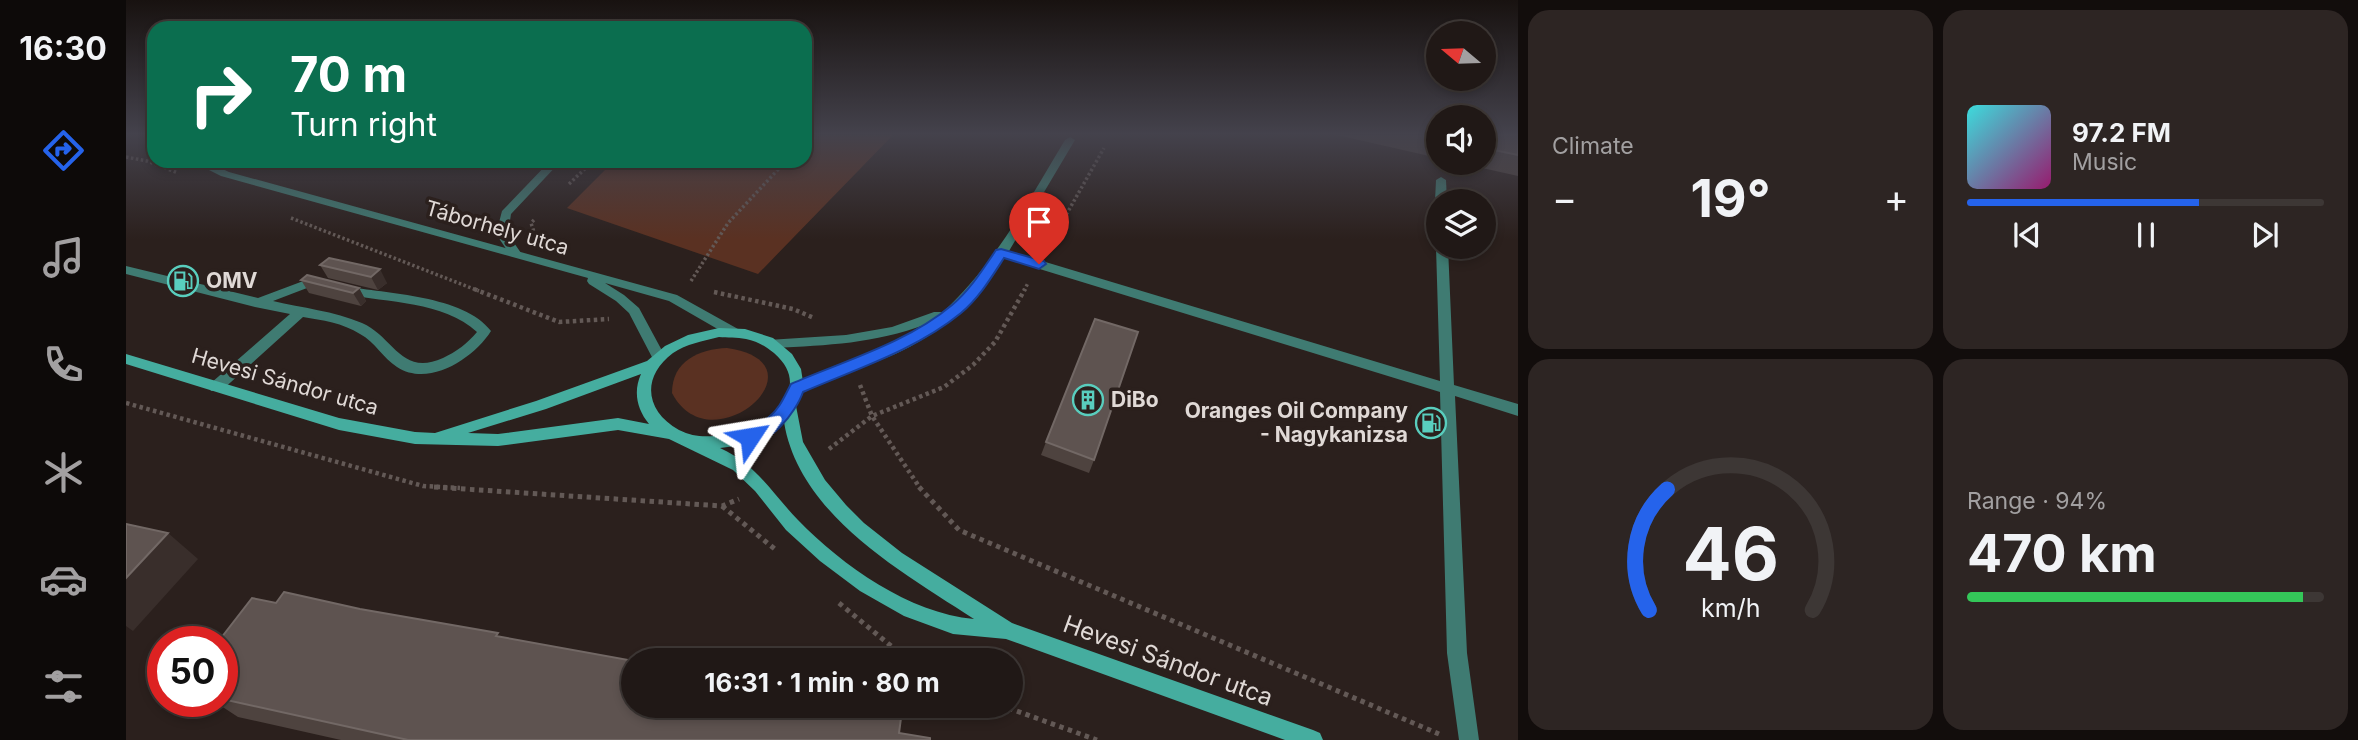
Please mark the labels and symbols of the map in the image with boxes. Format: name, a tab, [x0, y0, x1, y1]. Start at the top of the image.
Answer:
north arrow	[1426, 21, 1496, 91]
pin	[1009, 192, 1069, 264]
street label: Táborhely utca	[422, 195, 572, 260]
fuel station icon: OMV	[166, 264, 200, 298]
place label: OMV	[206, 268, 258, 293]
street label: Hevesi Sándor utca	[189, 343, 381, 420]
building icon: DiBo	[1071, 383, 1105, 417]
place label: DiBo	[1111, 387, 1159, 412]
place label: Oranges Oil Company - Nagykanizsa	[1185, 398, 1408, 447]
position arrow	[713, 400, 787, 474]
fuel station icon: Oranges Oil Company - Nagykanizsa	[1414, 406, 1448, 440]
street label: Hevesi Sándor utca	[1059, 609, 1277, 712]
speed limit sign: 50	[147, 626, 238, 717]

